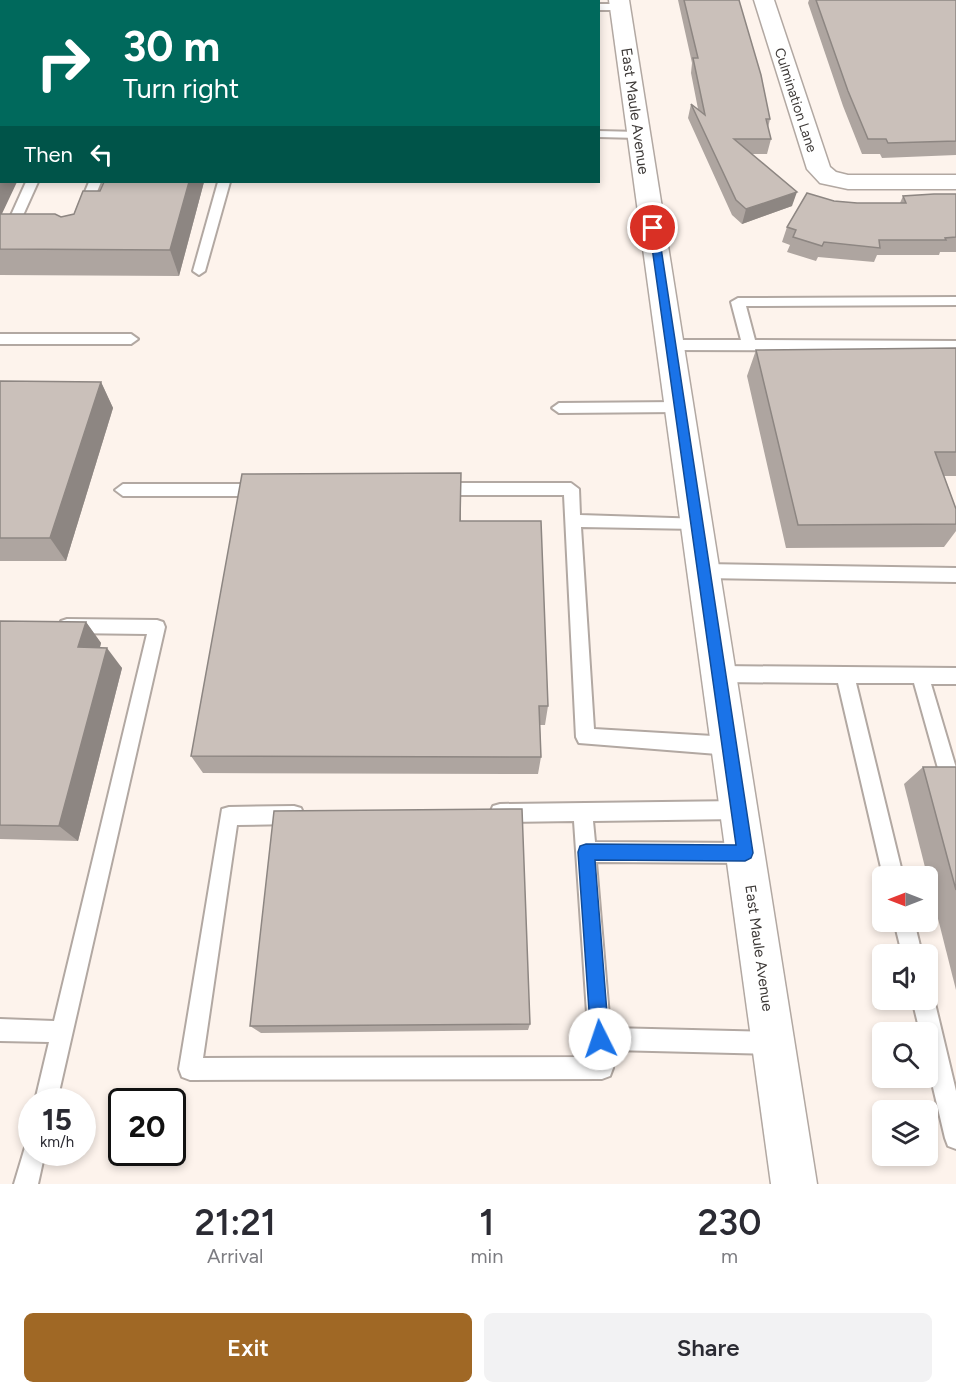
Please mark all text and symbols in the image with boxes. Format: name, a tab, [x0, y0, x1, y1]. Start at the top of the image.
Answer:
text: 30 m	[123, 21, 220, 72]
icon: right	[24, 24, 102, 102]
street label: Culmination Lane	[771, 46, 821, 155]
street label: East Maule Avenue	[617, 47, 653, 175]
text: Turn right	[123, 72, 239, 105]
icon: left	[85, 138, 118, 171]
text: Then	[24, 141, 73, 168]
pin	[627, 202, 678, 253]
icon: arrive	[636, 211, 669, 244]
north arrow	[872, 866, 938, 932]
map controls	[872, 866, 938, 1166]
street label: East Maule Avenue	[741, 884, 777, 1012]
button: sound	[872, 944, 938, 1010]
position arrow	[568, 1007, 632, 1071]
button: search	[872, 1022, 938, 1088]
speed limit sign: 20	[108, 1088, 186, 1166]
button: layers	[872, 1100, 938, 1166]
text: 15	[42, 1101, 72, 1138]
text: km/h	[40, 1133, 74, 1151]
text: 21:21	[195, 1201, 276, 1244]
text: 1	[479, 1201, 494, 1244]
text: 230	[698, 1201, 761, 1244]
text: Arrival	[207, 1244, 263, 1268]
text: min	[470, 1244, 503, 1268]
text: m	[721, 1244, 738, 1268]
button: Exit	[24, 1313, 472, 1382]
button: Share	[484, 1313, 932, 1382]

